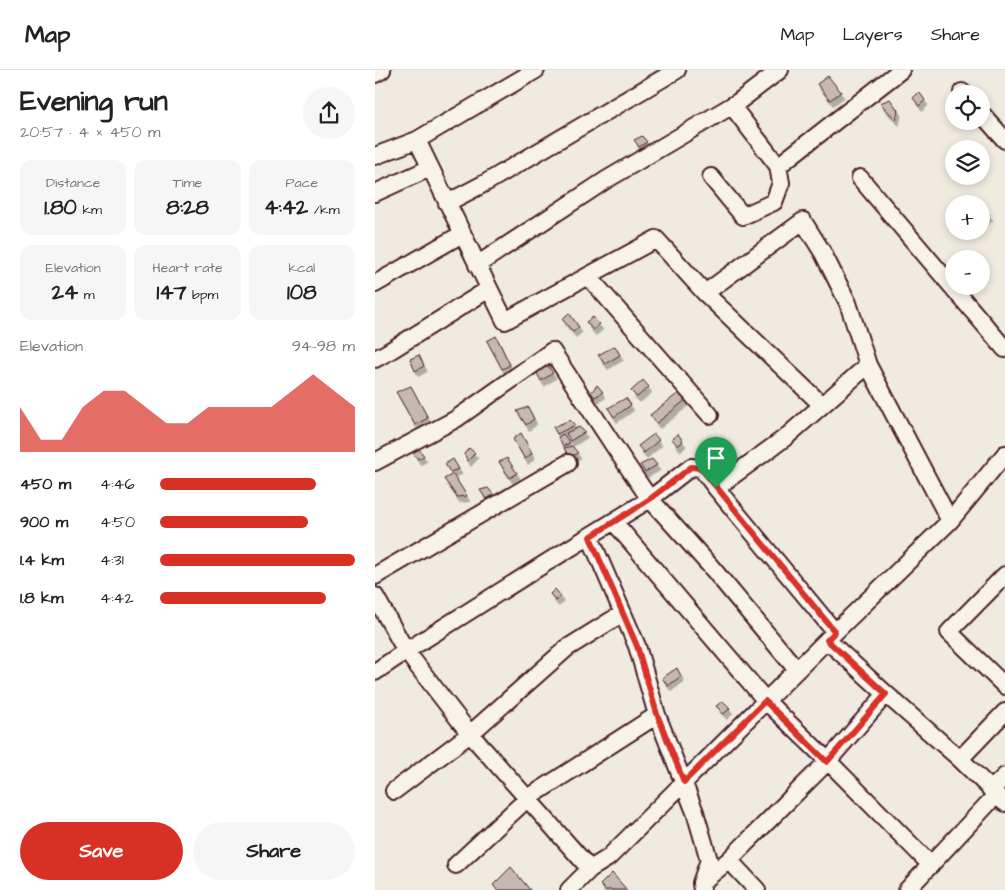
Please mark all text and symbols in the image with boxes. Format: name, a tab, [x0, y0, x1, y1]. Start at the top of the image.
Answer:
text: Map	[25, 18, 70, 52]
text: Map	[780, 22, 814, 47]
text: Layers	[842, 22, 903, 47]
text: Share	[931, 22, 980, 47]
text: Evening run	[20, 82, 168, 121]
map controls	[945, 85, 990, 295]
button: locate	[945, 85, 990, 130]
button: share	[303, 87, 355, 139]
text: 20:57 · 4 × 450 m	[20, 121, 161, 143]
button: layers	[945, 140, 990, 185]
text: Distance	[46, 173, 100, 193]
text: Time	[173, 173, 202, 193]
text: Pace	[286, 173, 318, 193]
text: 1.80	[44, 193, 77, 222]
text: 8:28	[166, 193, 209, 222]
text: 4:42	[264, 193, 308, 222]
button: +	[945, 195, 990, 240]
text: km	[77, 200, 102, 220]
text: /km	[308, 200, 340, 220]
button: −	[945, 250, 990, 295]
text: Elevation	[46, 258, 101, 278]
text: Heart rate	[152, 258, 223, 278]
text: kcal	[288, 258, 315, 278]
text: 24	[52, 278, 78, 307]
text: 147	[156, 278, 186, 307]
text: 108	[287, 278, 317, 307]
text: m	[78, 285, 95, 305]
text: bpm	[186, 285, 219, 305]
text: Elevation	[20, 335, 83, 357]
text: 94–98 m	[292, 335, 355, 357]
pin	[695, 437, 737, 488]
icon: arrive	[702, 444, 730, 472]
text: 450 m	[20, 473, 71, 495]
text: 4:46	[100, 473, 134, 495]
text: 900 m	[20, 511, 68, 533]
text: 4:50	[100, 511, 135, 533]
text: 1.4 km	[20, 549, 64, 571]
text: 4:31	[100, 549, 124, 571]
text: 1.8 km	[20, 587, 63, 609]
text: 4:42	[100, 587, 134, 609]
button: Save	[20, 822, 183, 880]
button: Share	[193, 822, 355, 880]

